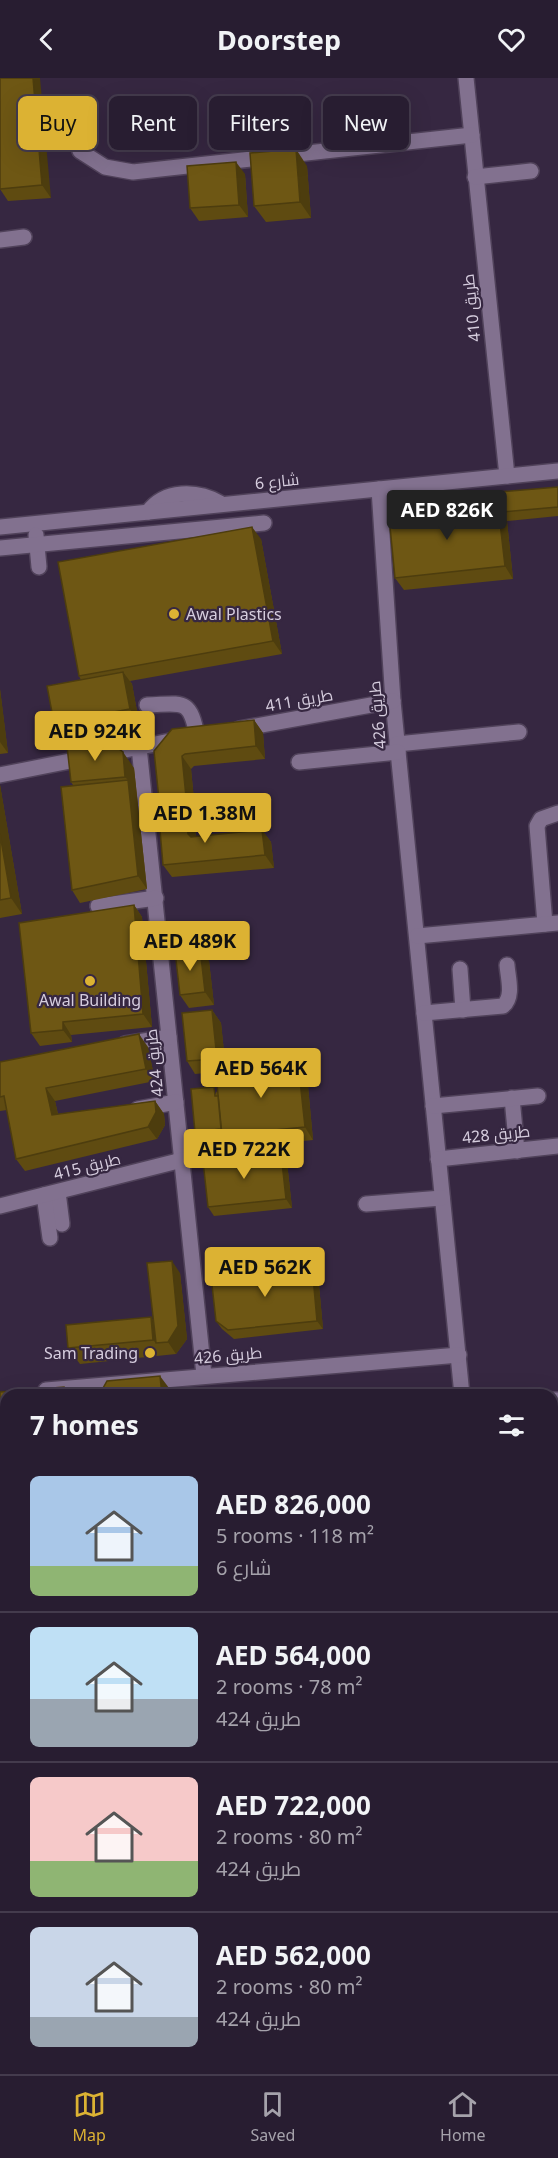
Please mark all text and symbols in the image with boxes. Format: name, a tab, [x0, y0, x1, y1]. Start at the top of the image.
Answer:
text: Doorstep	[217, 21, 341, 58]
icon: back	[30, 23, 63, 56]
icon: heart	[495, 23, 528, 56]
chip: Buy	[18, 96, 97, 150]
chip: Rent	[109, 96, 197, 150]
chip: Filters	[209, 96, 311, 150]
chip: New	[323, 96, 409, 150]
street label: طريق 410	[456, 273, 486, 343]
street label: شارع 6	[254, 468, 300, 495]
pin: AED 826K	[385, 490, 509, 541]
text: AED 826K	[401, 496, 493, 523]
place label: Awal Plastics	[186, 603, 282, 625]
marker: Awal Plastics	[167, 607, 181, 621]
street label: طريق 426	[363, 680, 391, 750]
street label: طريق 411	[264, 683, 334, 717]
pin: AED 924K	[33, 711, 157, 762]
text: AED 924K	[49, 717, 141, 744]
pin: AED 1.38M	[136, 793, 274, 844]
text: AED 1.38M	[153, 799, 257, 826]
pin: AED 489K	[128, 921, 252, 972]
text: AED 489K	[144, 927, 236, 954]
marker: Awal Building	[83, 974, 97, 988]
place label: Awal Building	[39, 989, 141, 1011]
street label: طريق 424	[139, 1028, 169, 1098]
pin: AED 564K	[199, 1048, 323, 1099]
text: AED 564K	[215, 1054, 307, 1081]
street label: طريق 428	[461, 1119, 531, 1149]
pin: AED 722K	[182, 1129, 306, 1180]
text: AED 722K	[198, 1135, 290, 1162]
street label: طريق 415	[51, 1147, 123, 1185]
pin: AED 562K	[203, 1247, 327, 1298]
text: AED 562K	[219, 1253, 311, 1280]
street label: طريق 426	[193, 1341, 263, 1369]
place label: Sam Trading	[44, 1342, 138, 1364]
marker: Sam Trading	[143, 1346, 157, 1360]
text: 7 homes	[30, 1407, 139, 1443]
icon: filters	[495, 1409, 528, 1442]
text: AED 826,000	[216, 1486, 371, 1522]
icon: home	[78, 1500, 150, 1572]
text: 5 rooms · 118 m²	[216, 1522, 374, 1549]
text: شارع 6	[216, 1554, 271, 1581]
text: AED 564,000	[216, 1637, 371, 1673]
icon: home	[78, 1651, 150, 1723]
text: 2 rooms · 78 m²	[216, 1673, 363, 1700]
text: طريق 424	[216, 1705, 301, 1732]
text: AED 722,000	[216, 1787, 371, 1823]
icon: home	[78, 1801, 150, 1873]
text: 2 rooms · 80 m²	[216, 1823, 363, 1850]
text: طريق 424	[216, 1855, 301, 1882]
text: AED 562,000	[216, 1937, 371, 1973]
icon: home	[78, 1951, 150, 2023]
text: 2 rooms · 80 m²	[216, 1973, 363, 2000]
text: طريق 424	[216, 2005, 301, 2032]
tab: Map	[72, 2088, 106, 2146]
tab: Saved	[251, 2088, 295, 2146]
tab: Home	[440, 2088, 486, 2146]

